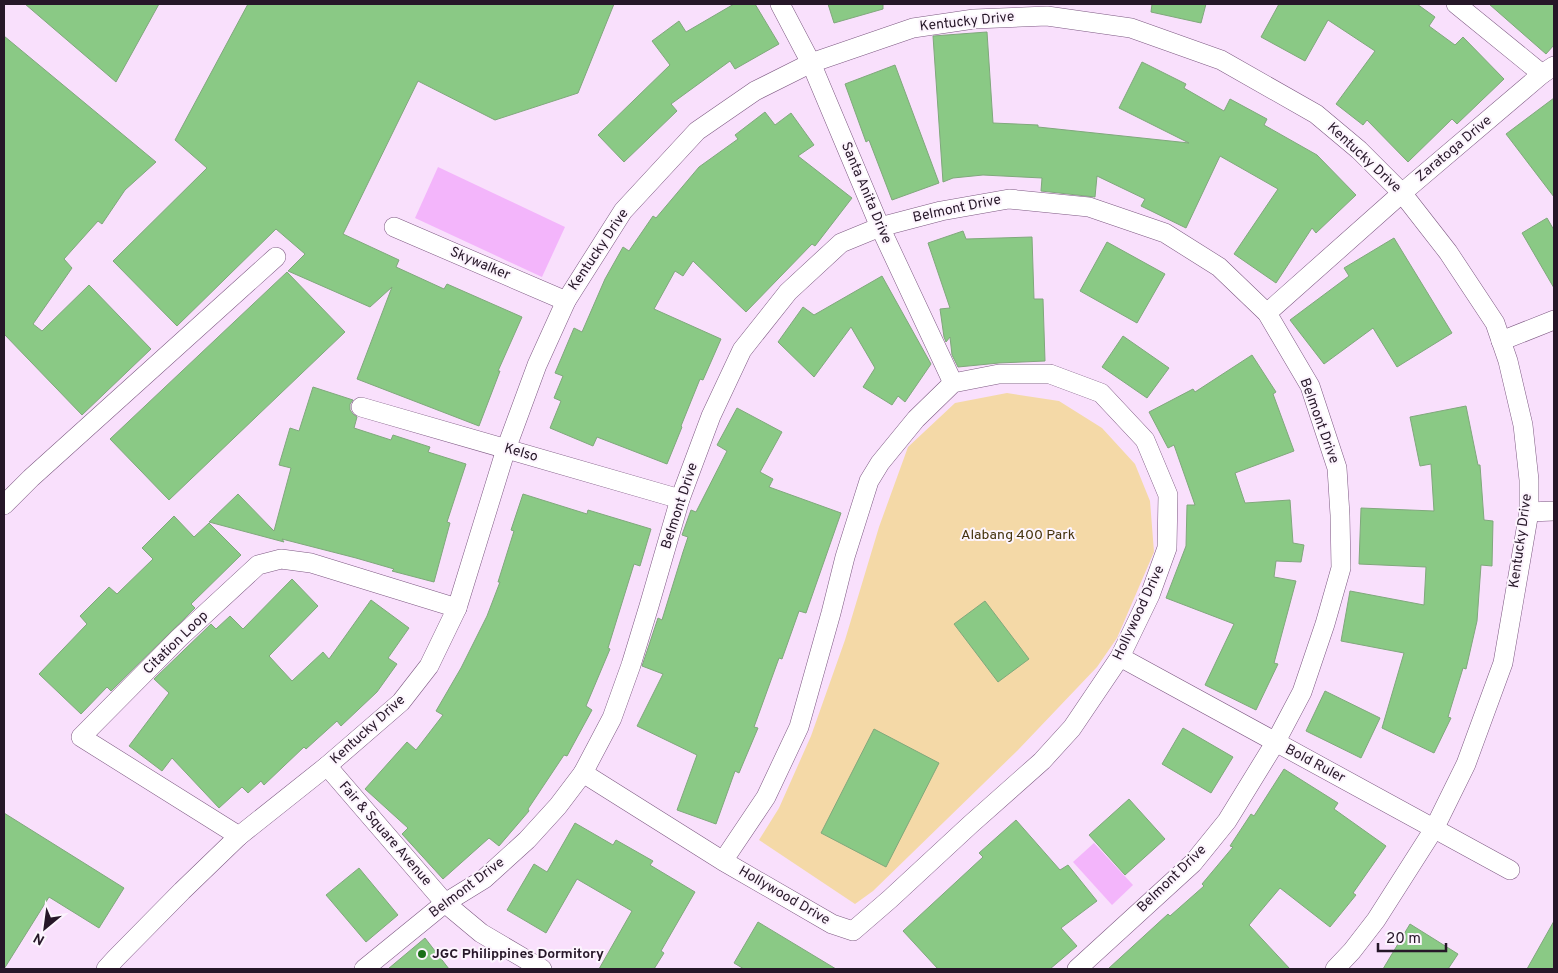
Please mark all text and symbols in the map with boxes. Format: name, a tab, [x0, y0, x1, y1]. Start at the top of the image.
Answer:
street label: Kentucky Drive	[919, 9, 1015, 35]
street label: Zaratoga Drive	[1413, 112, 1495, 186]
street label: Kentucky Drive	[1323, 119, 1405, 197]
street label: Santa Anita Drive	[837, 140, 895, 246]
street label: Belmont Drive	[911, 191, 1003, 227]
street label: Kentucky Drive	[565, 206, 633, 294]
street label: Skywalker	[447, 244, 513, 285]
street label: Belmont Drive	[1296, 376, 1342, 466]
street label: Kelso	[502, 440, 540, 466]
street label: Belmont Drive	[658, 461, 702, 551]
street label: Kentucky Drive	[1506, 493, 1536, 589]
park label: Alabang 400 Park	[961, 527, 1075, 544]
street label: Hollywood Drive	[1110, 563, 1168, 663]
street label: Citation Loop	[140, 608, 212, 678]
street label: Kentucky Drive	[327, 692, 409, 768]
street label: Bold Ruler	[1282, 741, 1348, 787]
street label: Fair & Square Avenue	[335, 778, 435, 890]
street label: Belmont Drive	[1134, 842, 1210, 916]
street label: Belmont Drive	[426, 854, 508, 922]
street label: Hollywood Drive	[735, 863, 833, 929]
north arrow	[20, 903, 70, 953]
scale bar	[1378, 920, 1446, 952]
text: N	[31, 928, 48, 948]
text: 20 m	[1386, 930, 1421, 949]
place label: JGC Philippines Dormitory	[432, 946, 604, 963]
marker: JGC Philippines Dormitory	[416, 948, 428, 960]

